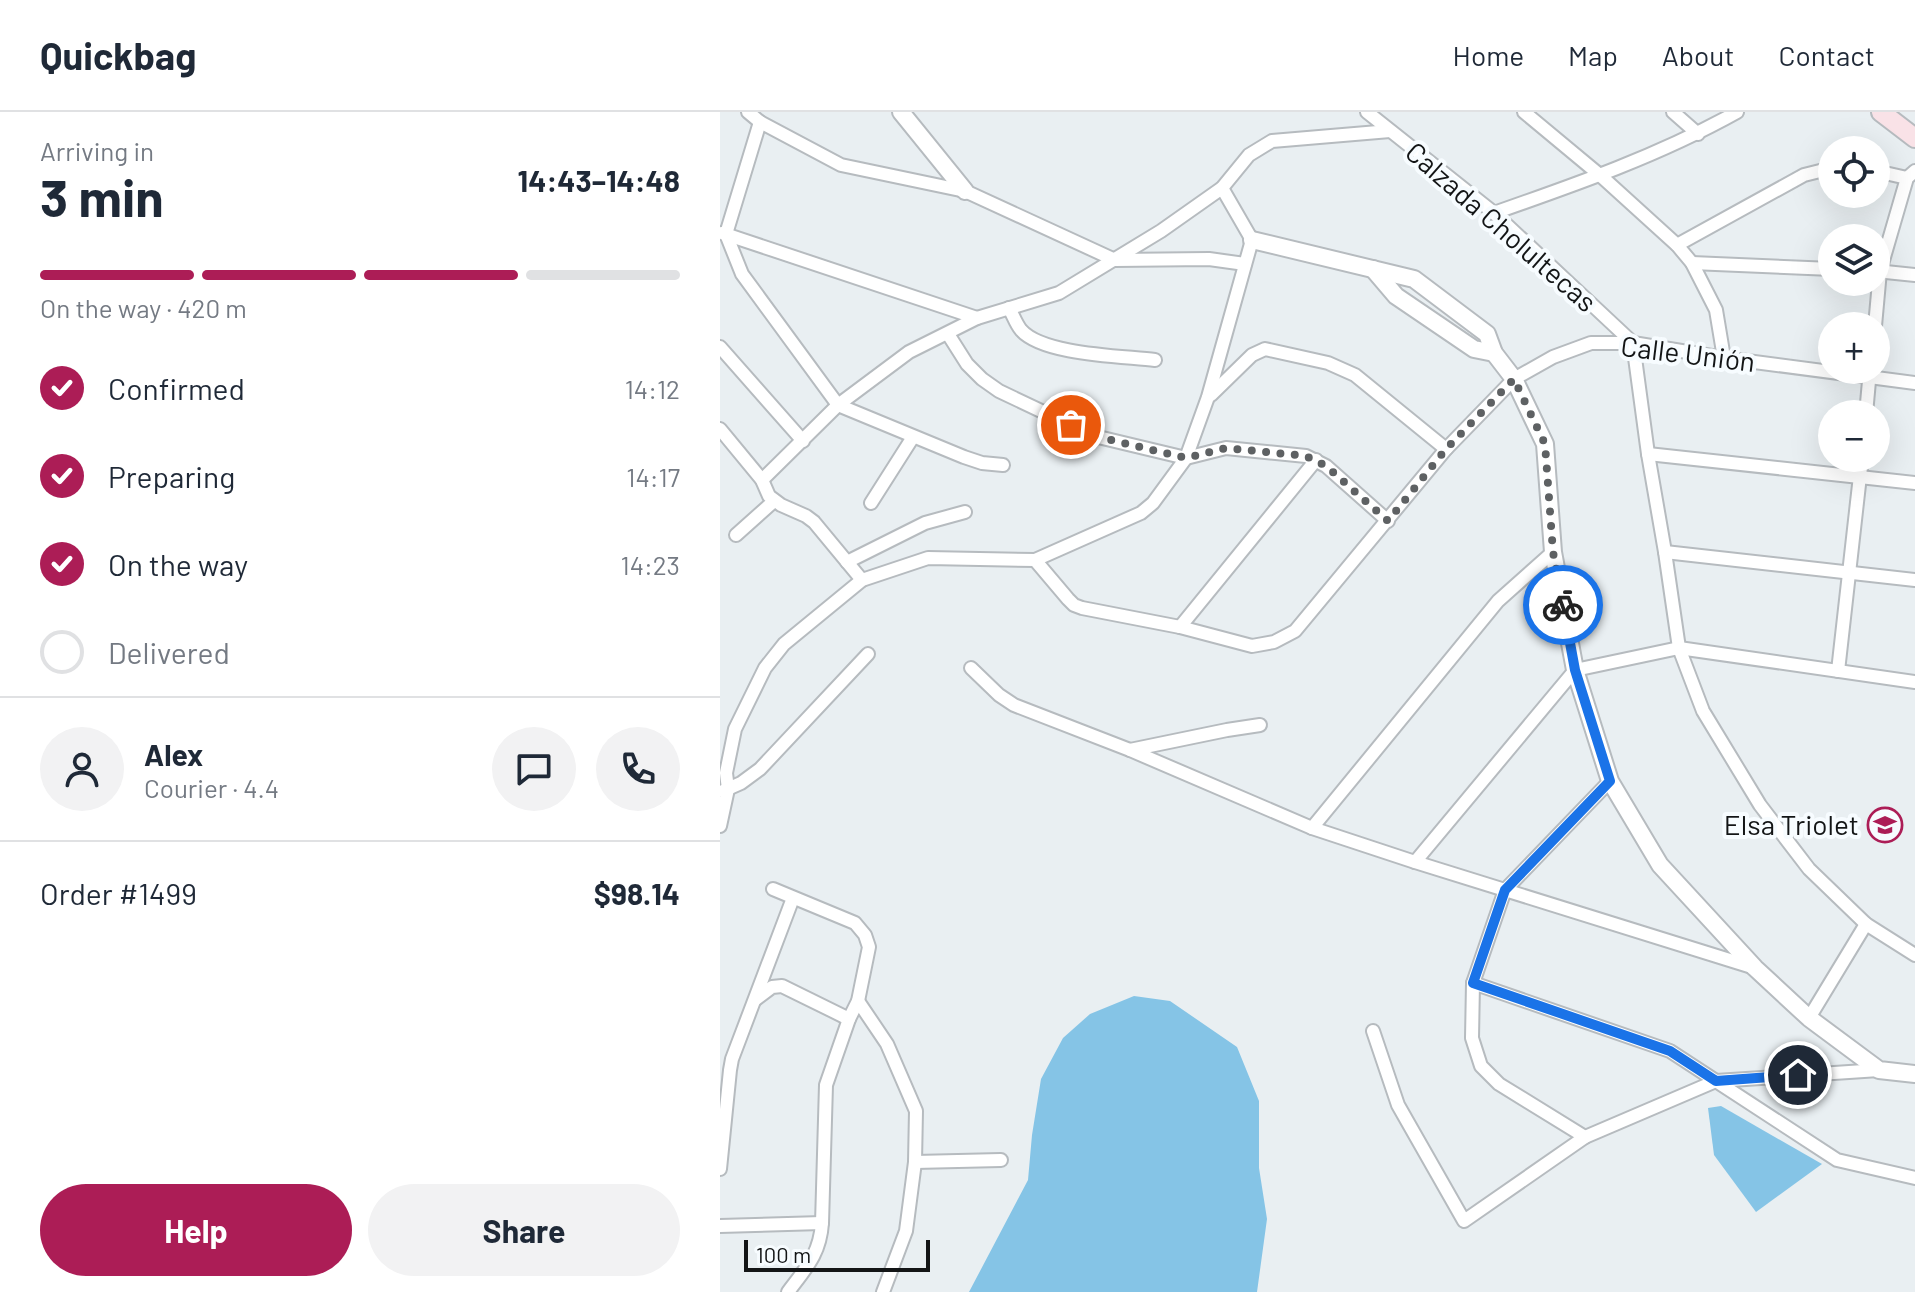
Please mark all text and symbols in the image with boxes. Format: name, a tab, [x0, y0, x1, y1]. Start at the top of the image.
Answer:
text: Quickbag	[40, 32, 196, 78]
text: Home	[1453, 38, 1524, 72]
text: Map	[1568, 38, 1618, 72]
text: About	[1662, 38, 1734, 72]
text: Contact	[1778, 38, 1875, 72]
street label: Calzada Cholultecas	[1399, 134, 1604, 318]
text: Arriving in	[40, 135, 154, 166]
map controls	[1818, 136, 1890, 472]
button: locate	[1818, 136, 1890, 208]
text: 14:43–14:48	[518, 162, 680, 198]
text: 3 min	[40, 165, 164, 227]
button: layers	[1818, 224, 1890, 296]
text: On the way · 420 m	[40, 292, 247, 323]
button: +	[1818, 312, 1890, 384]
street label: Calle Unión	[1619, 328, 1757, 378]
icon: check	[40, 366, 84, 410]
text: Confirmed	[108, 370, 245, 406]
text: 14:12	[625, 373, 680, 404]
pin	[1037, 391, 1105, 459]
button: −	[1818, 400, 1890, 472]
icon: bag	[1049, 403, 1093, 447]
icon: check	[40, 454, 84, 498]
text: Preparing	[108, 458, 235, 494]
text: 14:17	[626, 461, 680, 492]
icon: check	[40, 542, 84, 586]
text: On the way	[108, 546, 248, 582]
text: 14:23	[621, 549, 680, 580]
courier	[1523, 565, 1603, 645]
icon: bike	[1541, 583, 1585, 627]
text: Delivered	[108, 634, 230, 670]
button: person	[40, 727, 124, 811]
button: chat	[492, 727, 576, 811]
button: phone	[596, 727, 680, 811]
text: Alex	[144, 736, 203, 772]
text: Courier · 4.4	[144, 772, 279, 803]
school or university icon: Elsa Triolet	[1866, 806, 1904, 844]
place label: Elsa Triolet	[1724, 807, 1859, 841]
text: Order #1499	[40, 875, 197, 911]
text: $98.14	[594, 875, 680, 911]
pin	[1764, 1041, 1832, 1109]
icon: home	[1776, 1053, 1820, 1097]
button: Help	[40, 1184, 352, 1276]
button: Share	[368, 1184, 680, 1276]
scale bar	[744, 1236, 930, 1272]
text: 100 m	[756, 1241, 811, 1267]

